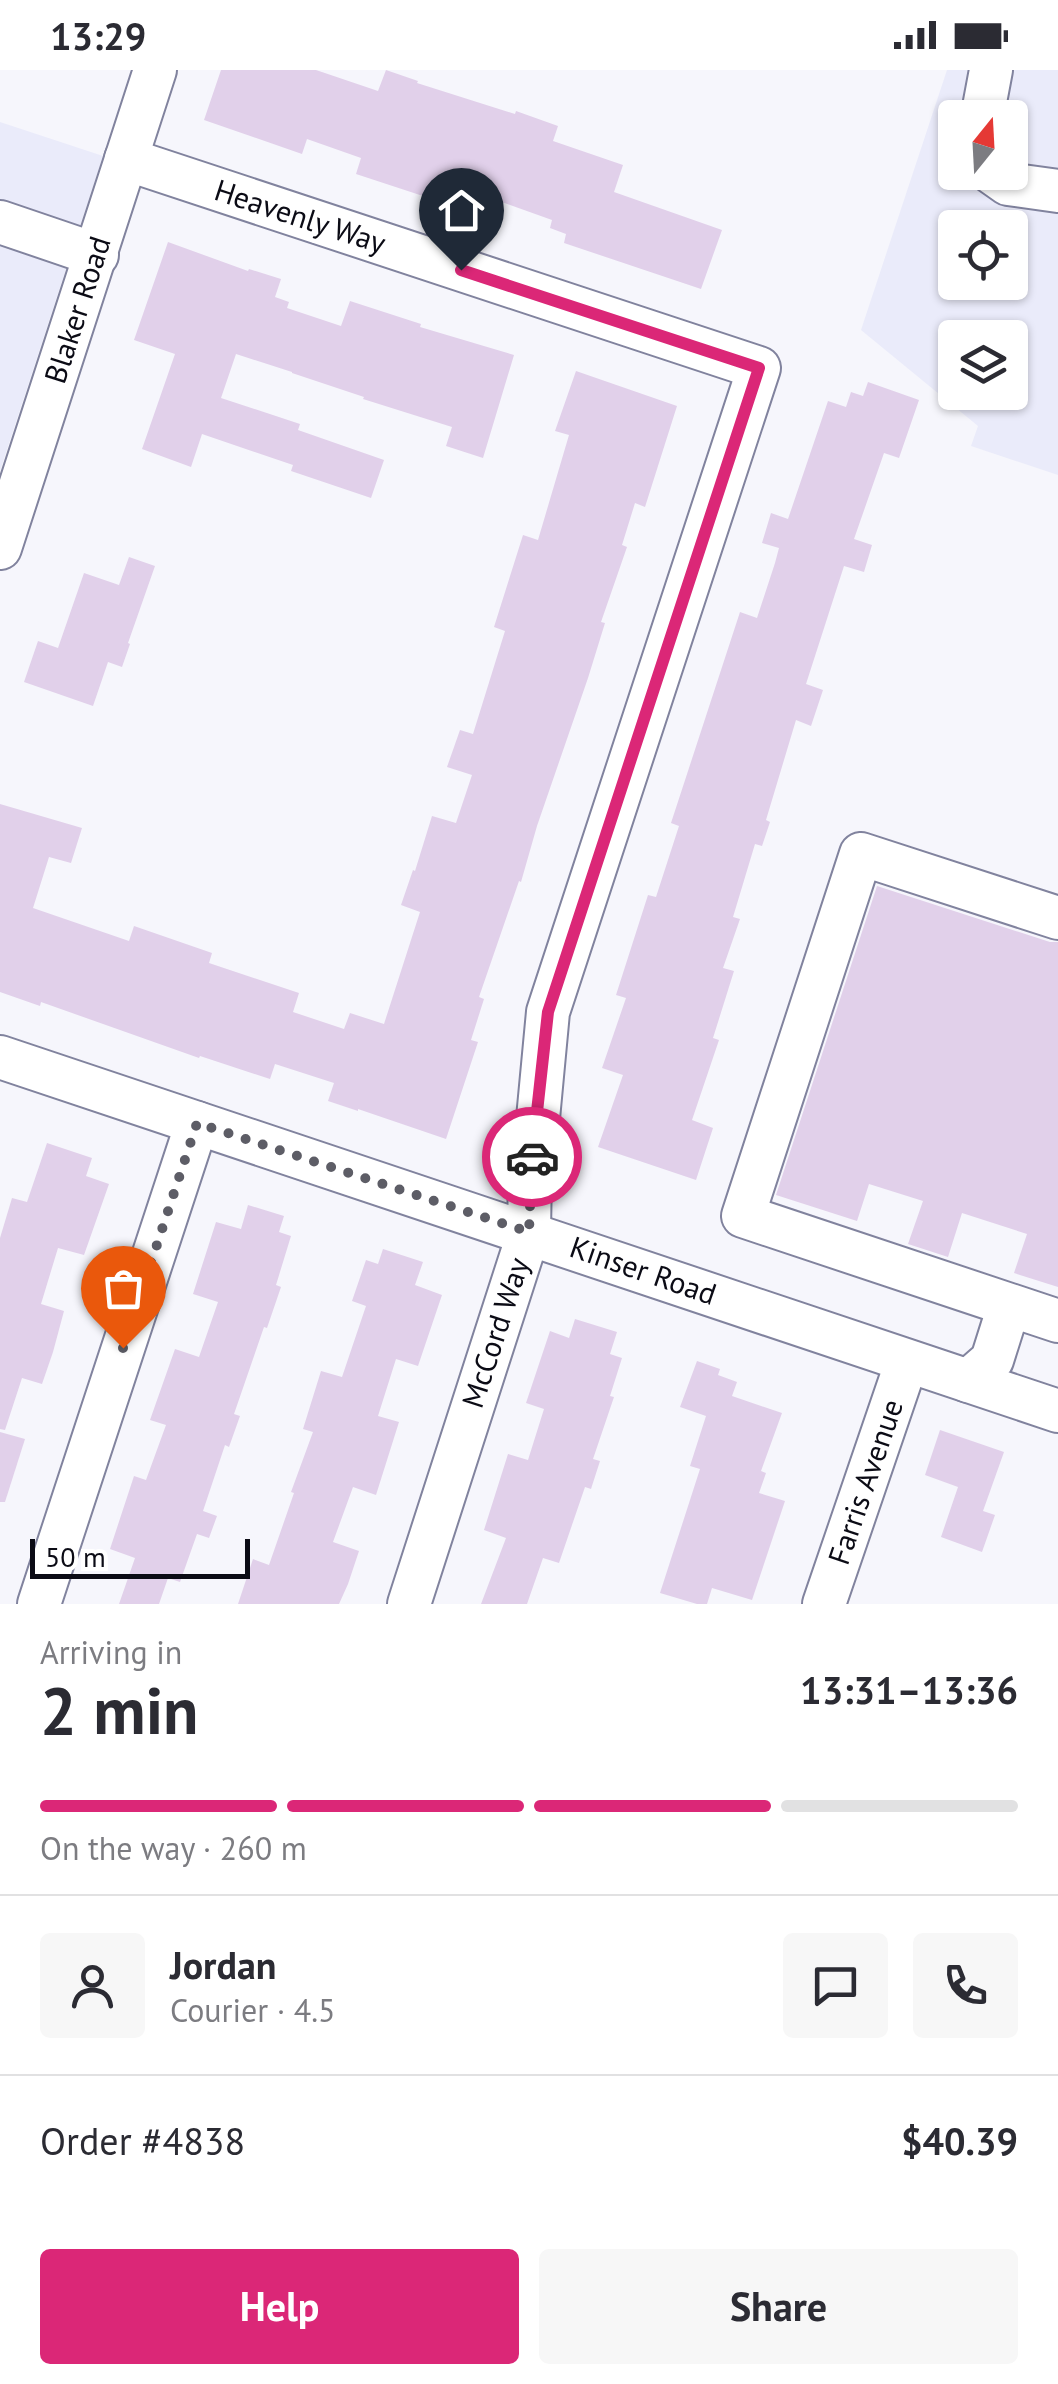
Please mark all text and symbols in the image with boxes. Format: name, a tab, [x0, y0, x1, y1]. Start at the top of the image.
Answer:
text: 13:29	[50, 11, 146, 60]
north arrow	[938, 100, 1028, 190]
map controls	[938, 100, 1028, 410]
pin	[419, 168, 504, 271]
street label: Heavenly Way	[210, 170, 391, 262]
icon: home	[434, 183, 489, 238]
button: locate	[938, 210, 1028, 300]
street label: Blaker Road	[35, 231, 119, 388]
button: layers	[938, 320, 1028, 410]
courier	[482, 1107, 582, 1207]
icon: car	[505, 1130, 560, 1185]
street label: Kinser Road	[565, 1226, 722, 1313]
pin	[81, 1246, 166, 1349]
street label: McCord Way	[452, 1252, 537, 1413]
icon: bag	[96, 1261, 151, 1316]
street label: Farris Avenue	[818, 1394, 911, 1569]
scale bar	[30, 1534, 250, 1578]
text: 50 m	[45, 1538, 106, 1575]
text: Arriving in	[40, 1631, 182, 1673]
text: 13:31–13:36	[800, 1665, 1018, 1714]
text: 2 min	[40, 1668, 199, 1752]
text: On the way · 260 m	[40, 1827, 307, 1869]
button: person	[40, 1933, 145, 2038]
button: chat	[783, 1933, 888, 2038]
button: phone	[913, 1933, 1018, 2038]
text: Jordan	[170, 1940, 276, 1989]
text: Courier · 4.5	[170, 1989, 336, 2031]
text: Order #4838	[40, 2116, 245, 2165]
text: $40.39	[901, 2116, 1018, 2165]
button: Help	[40, 2249, 519, 2364]
button: Share	[539, 2249, 1018, 2364]

